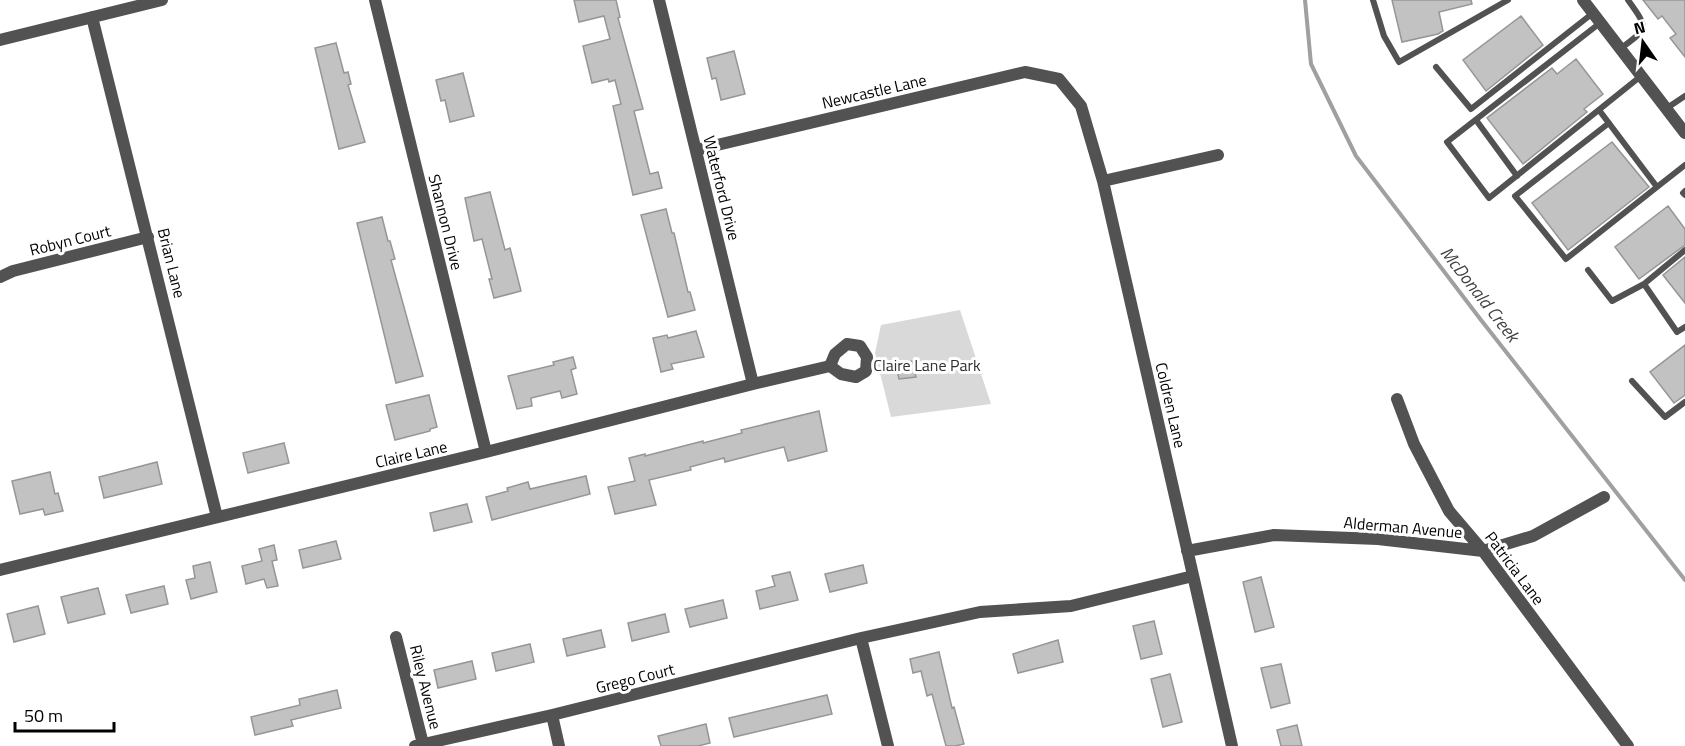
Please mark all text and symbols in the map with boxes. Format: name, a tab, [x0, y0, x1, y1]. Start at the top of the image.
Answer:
north arrow	[1613, 12, 1673, 72]
text: N	[1631, 14, 1648, 40]
street label: Newcastle Lane	[819, 67, 929, 115]
street label: Waterford Drive	[697, 133, 747, 243]
street label: Shannon Drive	[422, 172, 470, 272]
street label: Robyn Court	[27, 218, 113, 262]
street label: Brian Lane	[152, 225, 192, 301]
water label: McDonald Creek	[1434, 240, 1527, 349]
park label: Claire Lane Park	[873, 353, 981, 377]
street label: Coldren Lane	[1150, 360, 1192, 450]
street label: Claire Lane	[373, 434, 449, 474]
street label: Alderman Avenue	[1343, 510, 1463, 544]
street label: Patricia Lane	[1479, 526, 1551, 610]
street label: Riley Avenue	[404, 642, 448, 732]
street label: Grego Court	[593, 657, 677, 699]
scale bar	[15, 695, 114, 733]
text: 50 m	[24, 702, 63, 729]

